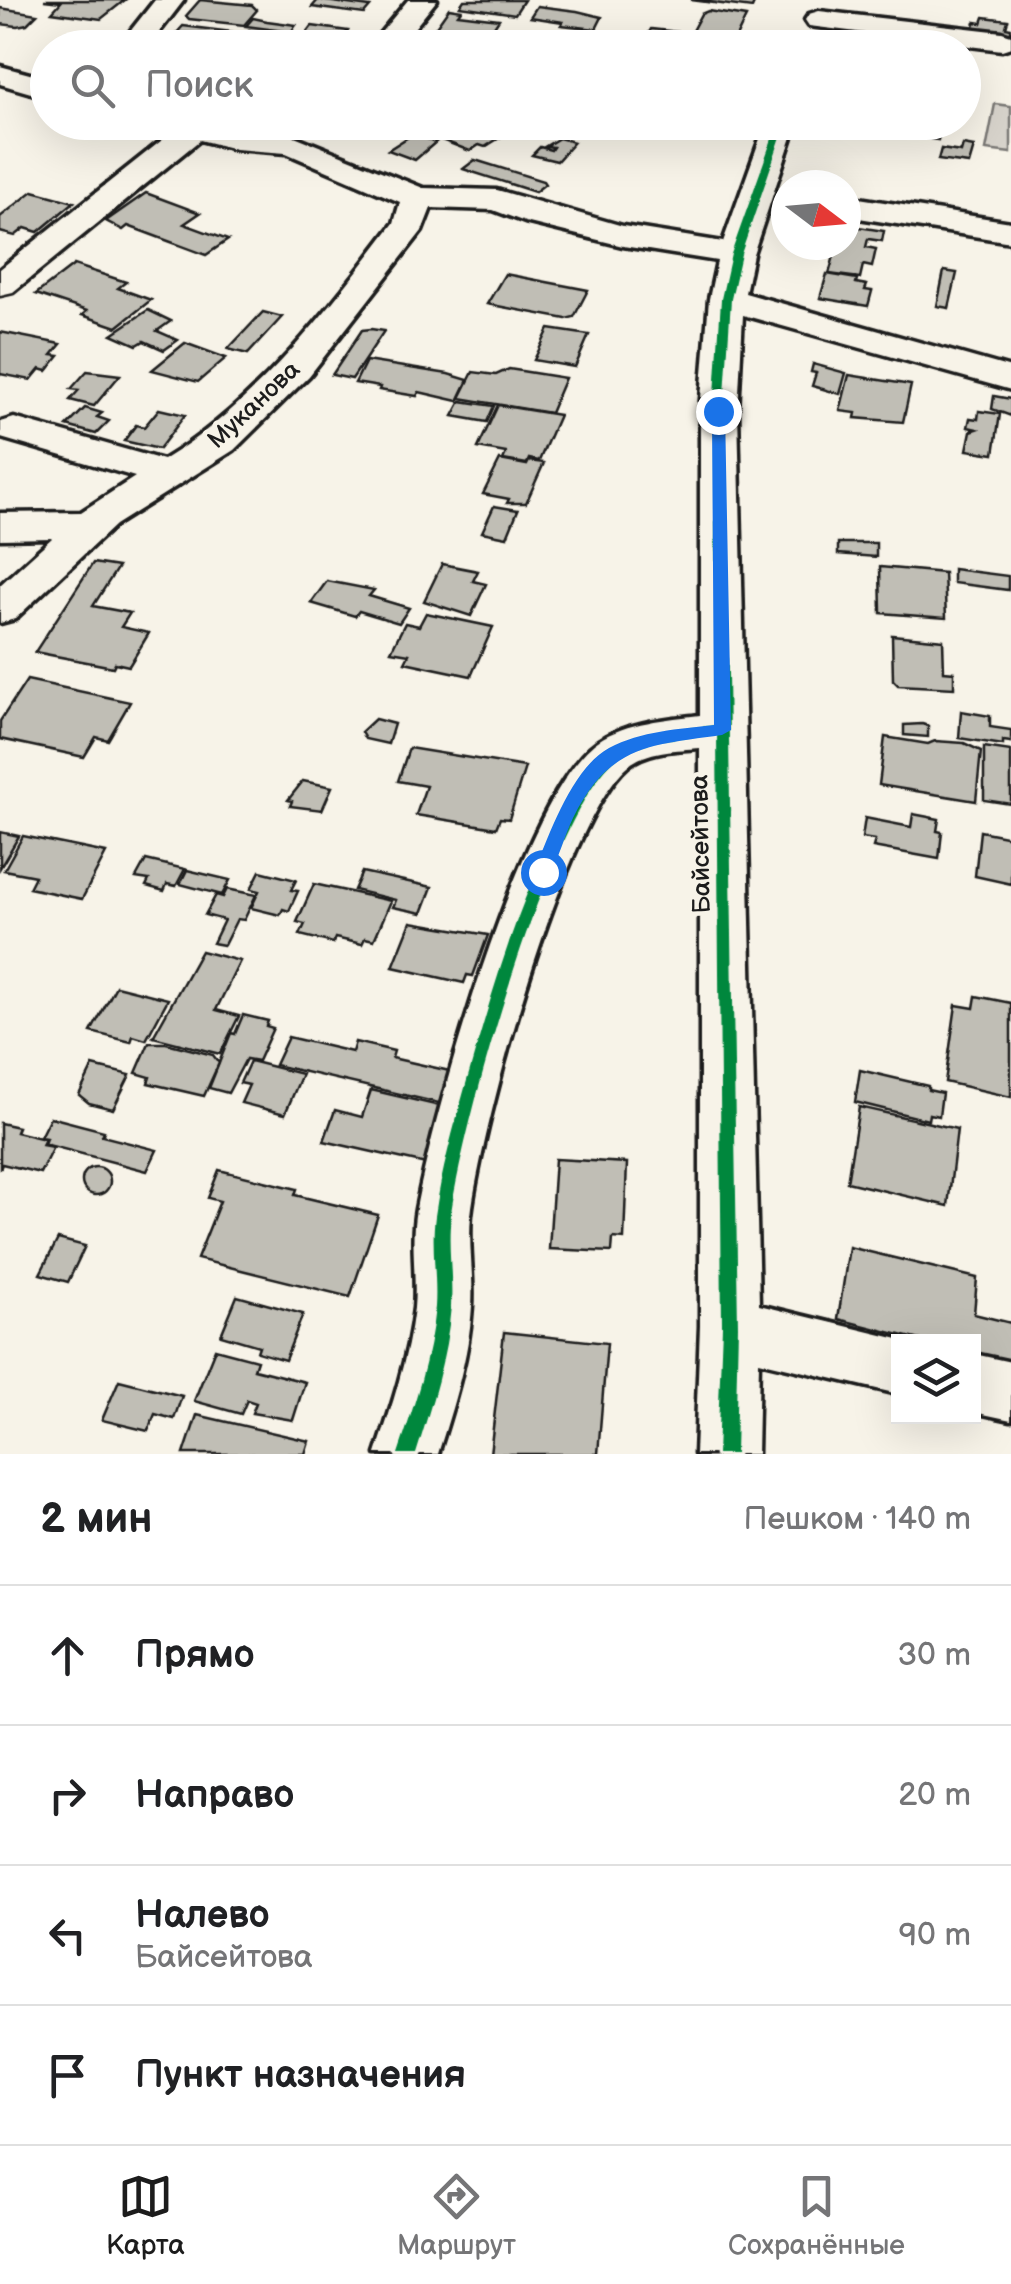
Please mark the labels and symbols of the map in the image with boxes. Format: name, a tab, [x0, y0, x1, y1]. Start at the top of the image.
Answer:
north arrow	[771, 170, 861, 260]
street label: Муканова	[201, 354, 307, 456]
route end	[696, 389, 742, 435]
street label: Байсейтова	[684, 774, 718, 914]
route start	[521, 850, 567, 896]

